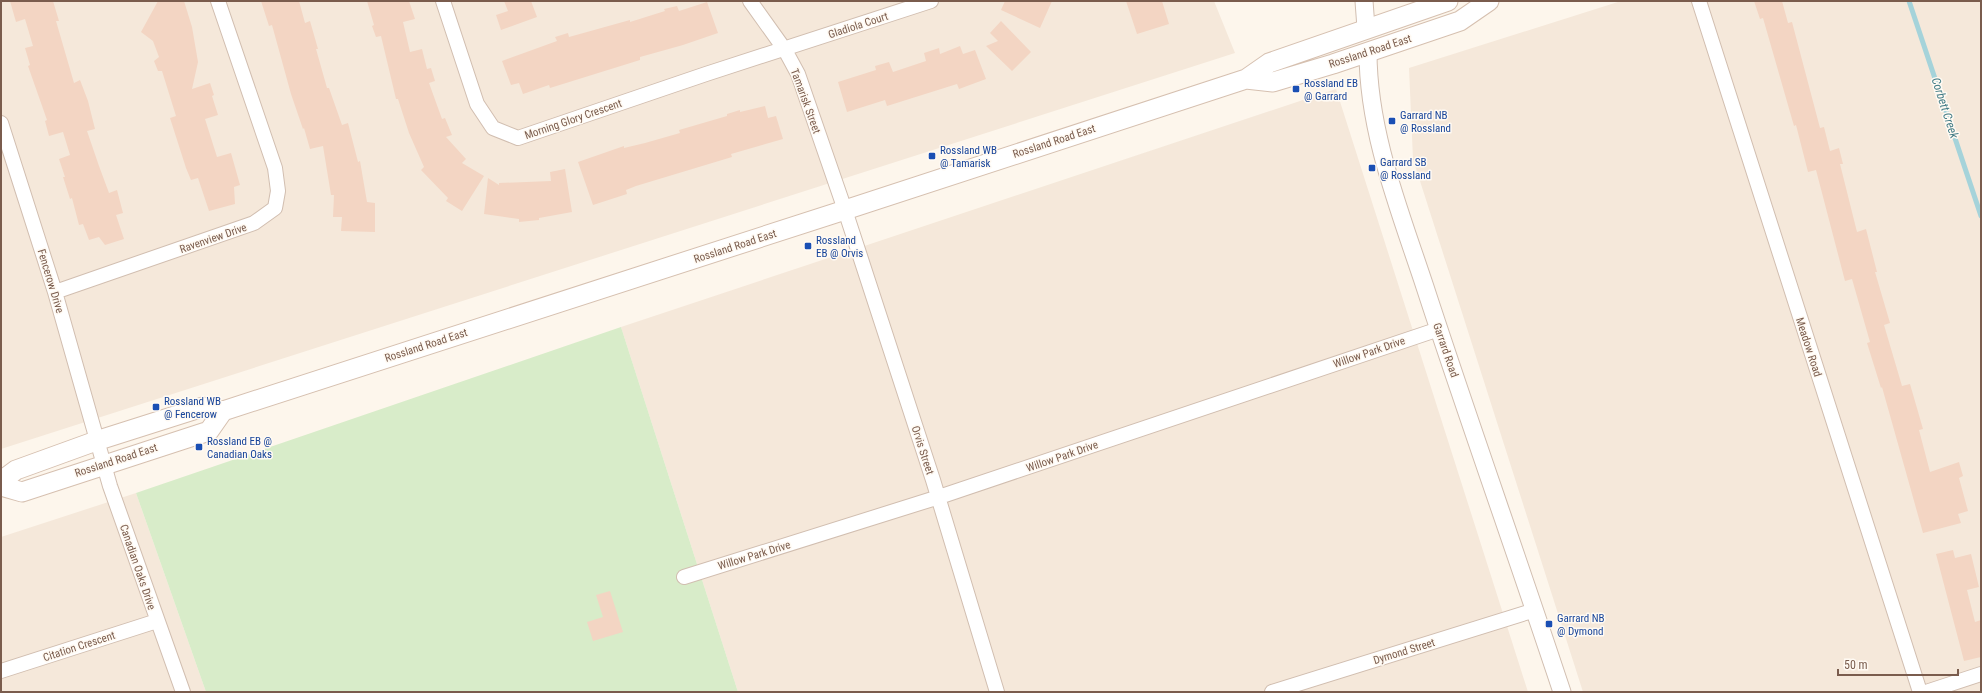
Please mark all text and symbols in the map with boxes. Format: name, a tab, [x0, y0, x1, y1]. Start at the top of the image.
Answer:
street label: Gladiola Court	[827, 10, 890, 41]
street label: Rossland Road East	[1327, 32, 1413, 71]
street label: Tamarisk Street	[788, 67, 823, 135]
water label: Corbett Creek	[1929, 76, 1962, 141]
place label: Rossland EB @ Garrard	[1304, 77, 1358, 103]
marker: Rossland EB @ Garrard	[1291, 84, 1301, 94]
street label: Morning Glory Crescent	[523, 97, 623, 142]
place label: Garrard NB @ Rossland	[1400, 109, 1451, 135]
marker: Garrard NB @ Rossland	[1387, 116, 1397, 126]
street label: Rossland Road East	[1011, 122, 1097, 161]
place label: Rossland WB @ Tamarisk	[940, 144, 997, 170]
marker: Rossland WB @ Tamarisk	[927, 151, 937, 161]
place label: Garrard SB @ Rossland	[1380, 156, 1431, 182]
marker: Garrard SB @ Rossland	[1367, 163, 1377, 173]
street label: Ravenview Drive	[178, 221, 248, 256]
street label: Rossland Road East	[692, 227, 778, 266]
place label: Rossland EB @ Orvis	[816, 234, 863, 260]
marker: Rossland EB @ Orvis	[803, 241, 813, 251]
street label: Fencerow Drive	[35, 248, 66, 315]
street label: Meadow Road	[1793, 316, 1824, 378]
street label: Garrard Road	[1430, 321, 1461, 379]
street label: Rossland Road East	[383, 326, 469, 365]
street label: Willow Park Drive	[1331, 334, 1407, 371]
place label: Rossland WB @ Fencerow	[164, 395, 221, 421]
marker: Rossland WB @ Fencerow	[151, 402, 161, 412]
street label: Orvis Street	[909, 424, 937, 476]
place label: Rossland EB @ Canadian Oaks	[207, 435, 272, 461]
street label: Willow Park Drive	[1024, 438, 1100, 475]
street label: Rossland Road East	[73, 441, 159, 480]
marker: Rossland EB @ Canadian Oaks	[194, 442, 204, 452]
street label: Canadian Oaks Drive	[117, 523, 158, 612]
street label: Willow Park Drive	[716, 538, 792, 573]
place label: Garrard NB @ Dymond	[1557, 612, 1605, 638]
marker: Garrard NB @ Dymond	[1544, 619, 1554, 629]
street label: Citation Crescent	[42, 629, 117, 664]
street label: Dymond Street	[1372, 636, 1437, 667]
scale bar	[1838, 651, 1958, 677]
text: 50 m	[1844, 658, 1868, 672]

